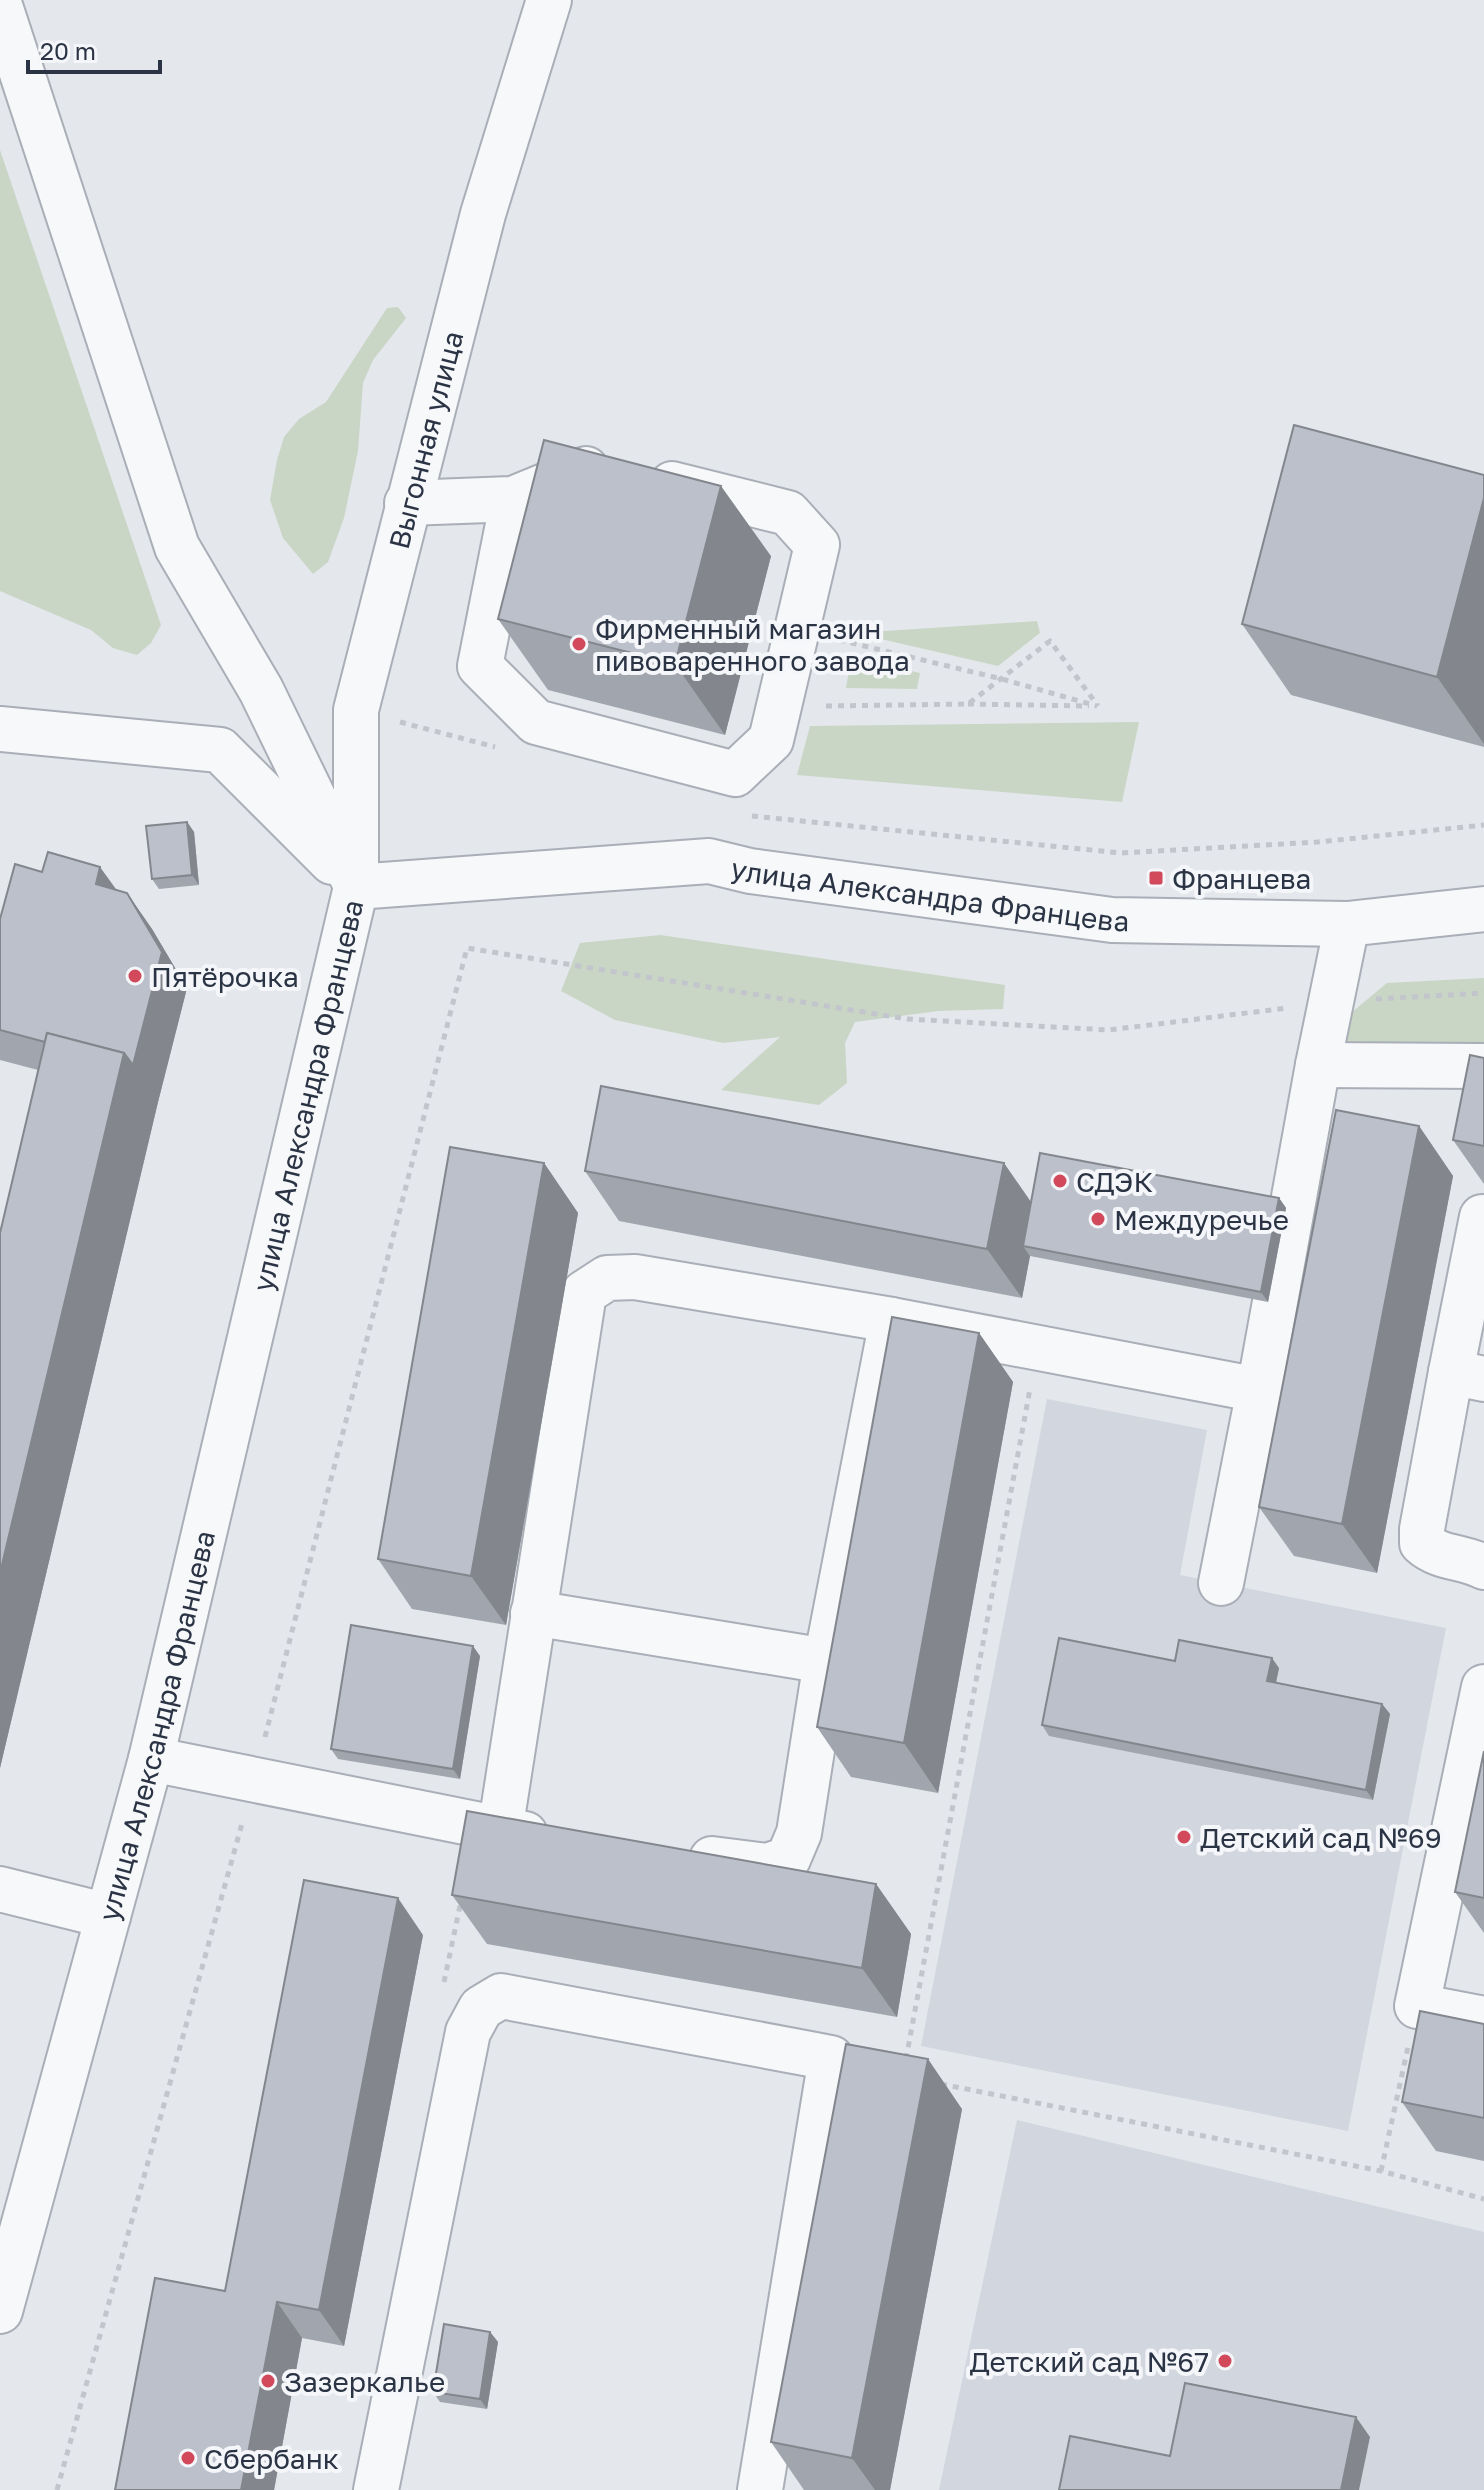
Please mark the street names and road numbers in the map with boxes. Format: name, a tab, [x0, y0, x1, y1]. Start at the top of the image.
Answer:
street label: Выгонная улица	[381, 327, 469, 552]
street label: улица Александра Францева	[728, 851, 1129, 937]
street label: улица Александра Францева	[245, 896, 369, 1295]
street label: улица Александра Францева	[91, 1527, 221, 1924]

